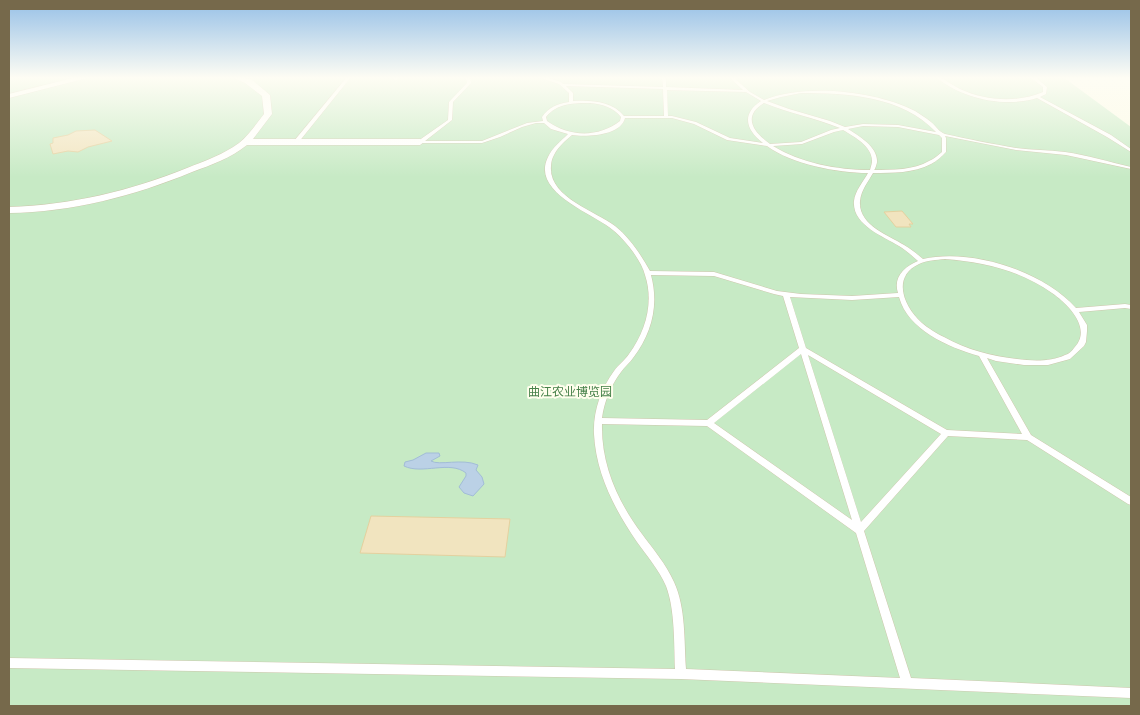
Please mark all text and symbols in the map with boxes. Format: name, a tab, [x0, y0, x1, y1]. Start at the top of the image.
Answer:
park label: 曲江农业博览园	[528, 384, 612, 399]

